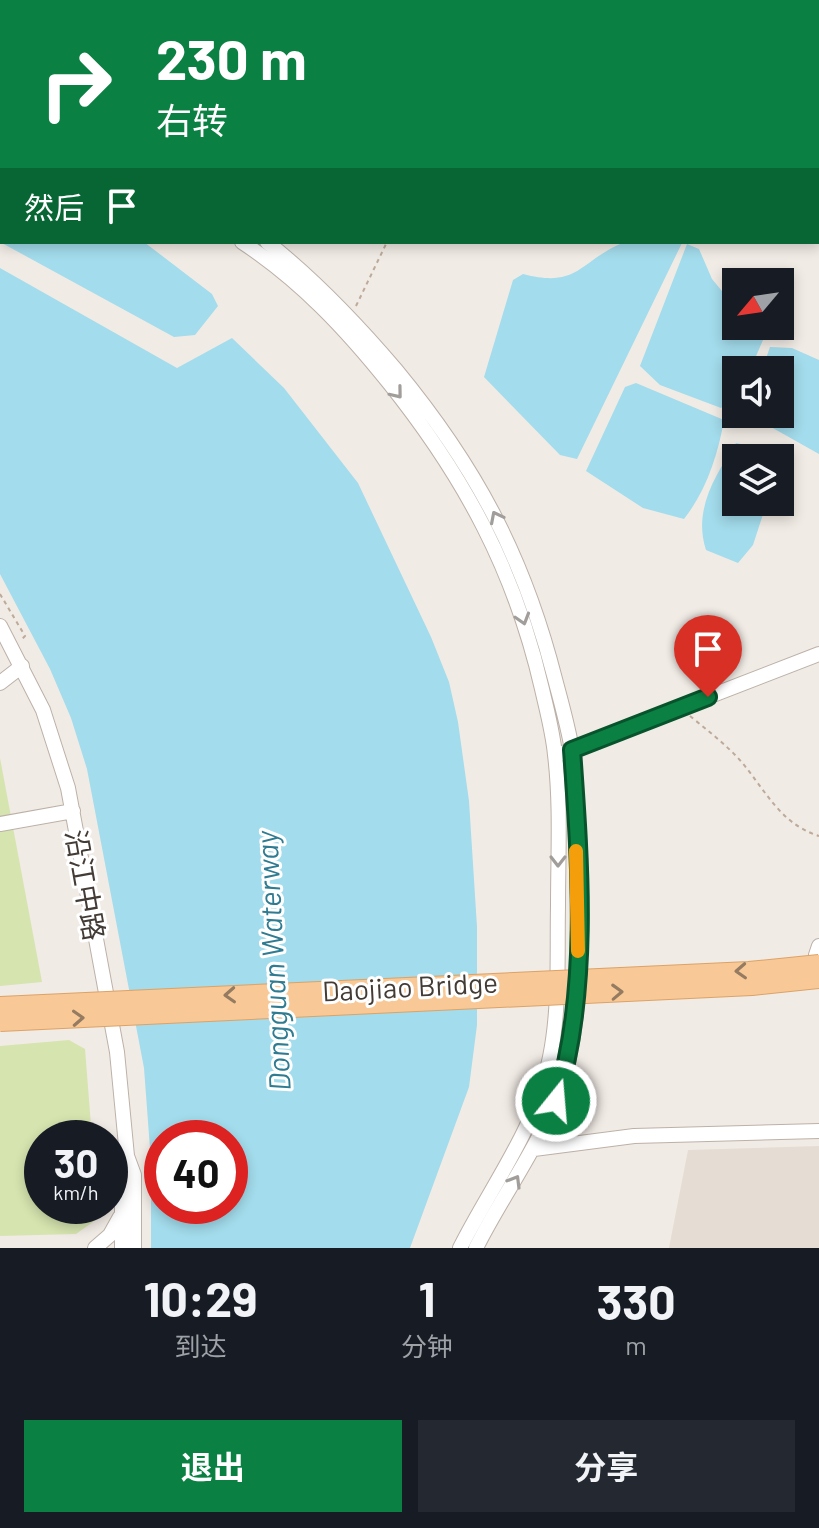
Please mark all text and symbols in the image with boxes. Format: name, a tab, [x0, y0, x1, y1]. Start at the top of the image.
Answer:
text: 230 m	[156, 24, 307, 91]
icon: right	[24, 32, 128, 136]
text: 右转	[156, 98, 228, 141]
icon: arrive	[100, 184, 144, 228]
text: 然后	[24, 189, 84, 225]
north arrow	[722, 268, 794, 340]
map controls	[722, 268, 794, 516]
button: sound	[722, 356, 794, 428]
one-way arrow	[387, 384, 402, 398]
button: layers	[722, 444, 794, 516]
one-way arrow	[490, 510, 505, 525]
one-way arrow	[514, 611, 530, 625]
pin	[674, 615, 742, 697]
icon: arrive	[686, 627, 730, 671]
street label: 沿江中路	[60, 827, 112, 943]
water label: Dongguan Waterway	[247, 828, 297, 1092]
one-way arrow	[549, 855, 567, 868]
one-way arrow	[734, 963, 747, 980]
street label: Daojiao Bridge	[321, 964, 499, 1008]
one-way arrow	[611, 984, 624, 1001]
one-way arrow	[223, 986, 236, 1003]
one-way arrow	[72, 1009, 85, 1026]
position arrow	[514, 1059, 598, 1143]
speed limit sign: 40	[144, 1120, 248, 1224]
text: 30	[54, 1138, 98, 1186]
one-way arrow	[506, 1175, 521, 1190]
text: km/h	[53, 1180, 99, 1204]
text: 10:29	[143, 1269, 258, 1327]
text: 1	[418, 1269, 435, 1327]
text: 330	[596, 1272, 676, 1330]
text: m	[625, 1329, 647, 1360]
text: 到达	[174, 1330, 227, 1361]
text: 分钟	[401, 1330, 453, 1361]
button: 退出	[24, 1420, 402, 1512]
button: 分享	[418, 1420, 795, 1512]

